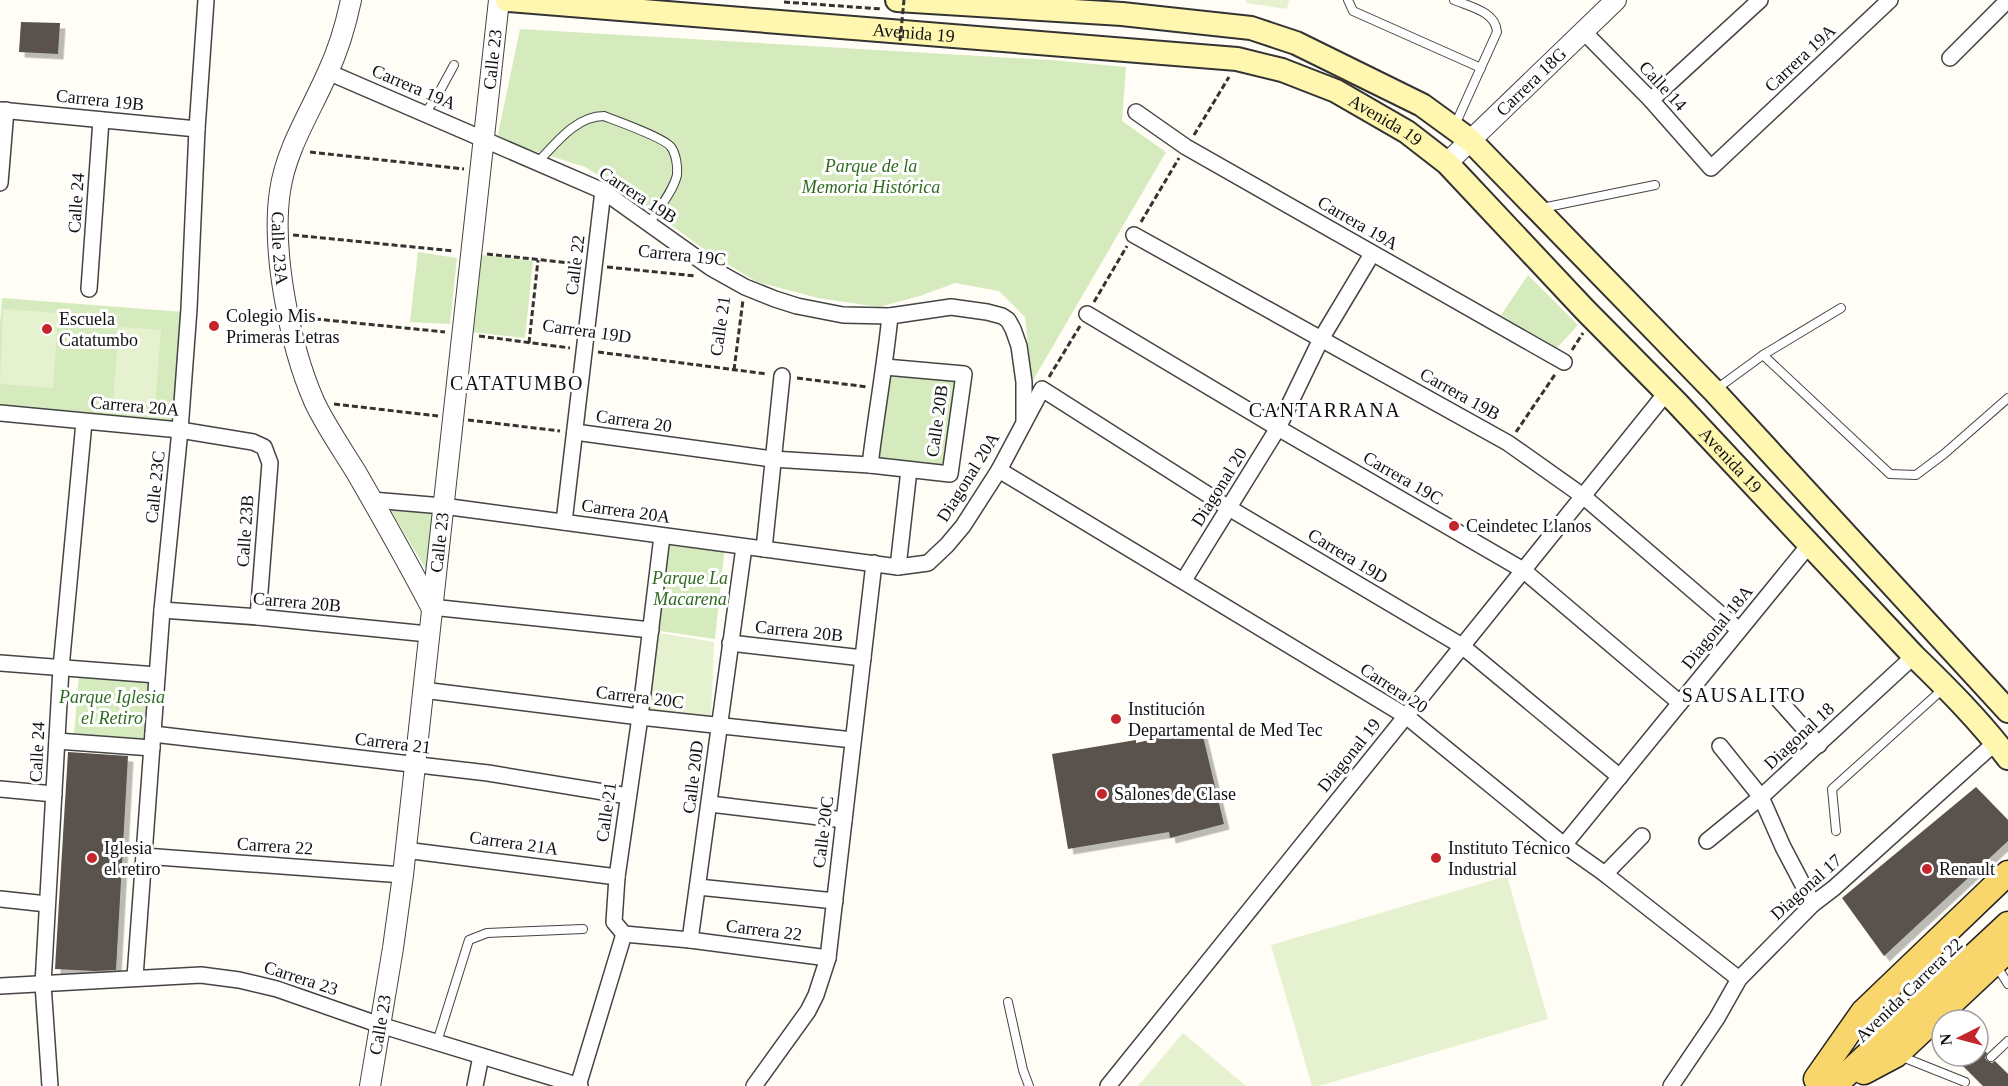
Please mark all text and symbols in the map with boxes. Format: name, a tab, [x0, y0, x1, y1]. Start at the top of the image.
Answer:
street label: Avenida 19	[872, 20, 955, 46]
street label: Carrera 19A	[1760, 20, 1840, 96]
street label: Calle 23	[479, 28, 506, 91]
street label: Carrera 18G	[1492, 44, 1570, 120]
street label: Calle 14	[1635, 57, 1691, 115]
street label: Carrera 19A	[369, 60, 459, 114]
street label: Carrera 19B	[55, 85, 145, 115]
street label: Avenida 19	[1345, 90, 1426, 150]
park label: Parque de la Memoria Histórica	[801, 156, 940, 197]
street label: Carrera 19B	[595, 163, 681, 227]
street label: Calle 24	[64, 172, 88, 234]
street label: Carrera 19A	[1314, 192, 1402, 254]
street label: Calle 23A	[268, 211, 292, 286]
street label: Calle 22	[561, 234, 589, 296]
street label: Carrera 19C	[637, 240, 727, 270]
street label: Calle 21	[706, 295, 734, 357]
place label: Colegio Mis Primeras Letras	[226, 306, 339, 347]
place label: Escuela Catatumbo	[59, 309, 138, 350]
street label: Carrera 19D	[541, 315, 633, 347]
marker: Colegio Mis Primeras Letras	[207, 319, 221, 333]
marker: Escuela Catatumbo	[40, 322, 54, 336]
street label: Carrera 19B	[1416, 364, 1504, 424]
district label: CATATUMBO	[450, 372, 584, 394]
street label: Calle 20B	[922, 384, 952, 458]
street label: Carrera 20A	[90, 392, 180, 420]
district label: CANTARRANA	[1249, 399, 1401, 421]
street label: Carrera 20	[595, 406, 673, 436]
street label: Avenida 19	[1695, 423, 1766, 497]
street label: Diagonal 20A	[933, 429, 1003, 525]
street label: Diagonal 20	[1187, 444, 1251, 530]
street label: Carrera 19C	[1360, 447, 1446, 509]
street label: Calle 23C	[141, 450, 169, 524]
street label: Calle 23B	[232, 494, 258, 568]
street label: Carrera 20A	[580, 495, 672, 527]
street label: Calle 23	[426, 511, 453, 574]
place label: Ceindetec Llanos	[1466, 516, 1591, 536]
marker: Ceindetec Llanos	[1447, 519, 1461, 533]
street label: Carrera 19D	[1305, 524, 1391, 588]
park label: Parque La Macarena	[651, 568, 728, 609]
street label: Diagonal 18A	[1677, 581, 1757, 673]
street label: Carrera 20B	[252, 588, 342, 616]
street label: Carrera 20B	[754, 616, 844, 646]
street label: Carrera 20	[1356, 659, 1432, 717]
street label: Carrera 20C	[595, 682, 685, 712]
district label: SAUSALITO	[1682, 684, 1806, 706]
park label: Parque Iglesia el Retiro	[58, 687, 165, 728]
place label: Institución Departamental de Med Tec	[1128, 699, 1323, 740]
street label: Diagonal 18	[1760, 699, 1838, 773]
marker: Institución Departamental de Med Tec	[1109, 712, 1123, 726]
street label: Diagonal 19	[1313, 714, 1385, 796]
street label: Calle 24	[25, 721, 49, 783]
street label: Carrera 21	[354, 728, 432, 758]
street label: Calle 20D	[679, 739, 707, 815]
street label: Calle 21	[592, 781, 620, 843]
place label: Salones de Clase	[1114, 784, 1236, 804]
marker: Salones de Clase	[1095, 787, 1109, 801]
street label: Calle 20C	[809, 795, 837, 869]
street label: Carrera 21A	[468, 827, 560, 859]
street label: Carrera 22	[236, 833, 314, 859]
place label: Iglesia el retiro	[104, 838, 160, 879]
place label: Instituto Técnico Industrial	[1448, 838, 1570, 879]
street label: Diagonal 17	[1766, 850, 1846, 924]
marker: Iglesia el retiro	[85, 851, 99, 865]
marker: Instituto Técnico Industrial	[1429, 851, 1443, 865]
place label: Renault	[1939, 859, 1995, 879]
marker: Renault	[1920, 862, 1934, 876]
street label: Carrera 22	[725, 915, 803, 945]
street label: Avenida Carrera 22	[1851, 934, 1967, 1046]
street label: Carrera 23	[262, 957, 340, 999]
street label: Calle 23	[365, 993, 395, 1056]
north arrow	[1930, 1008, 1990, 1068]
text: N	[1936, 1032, 1955, 1046]

